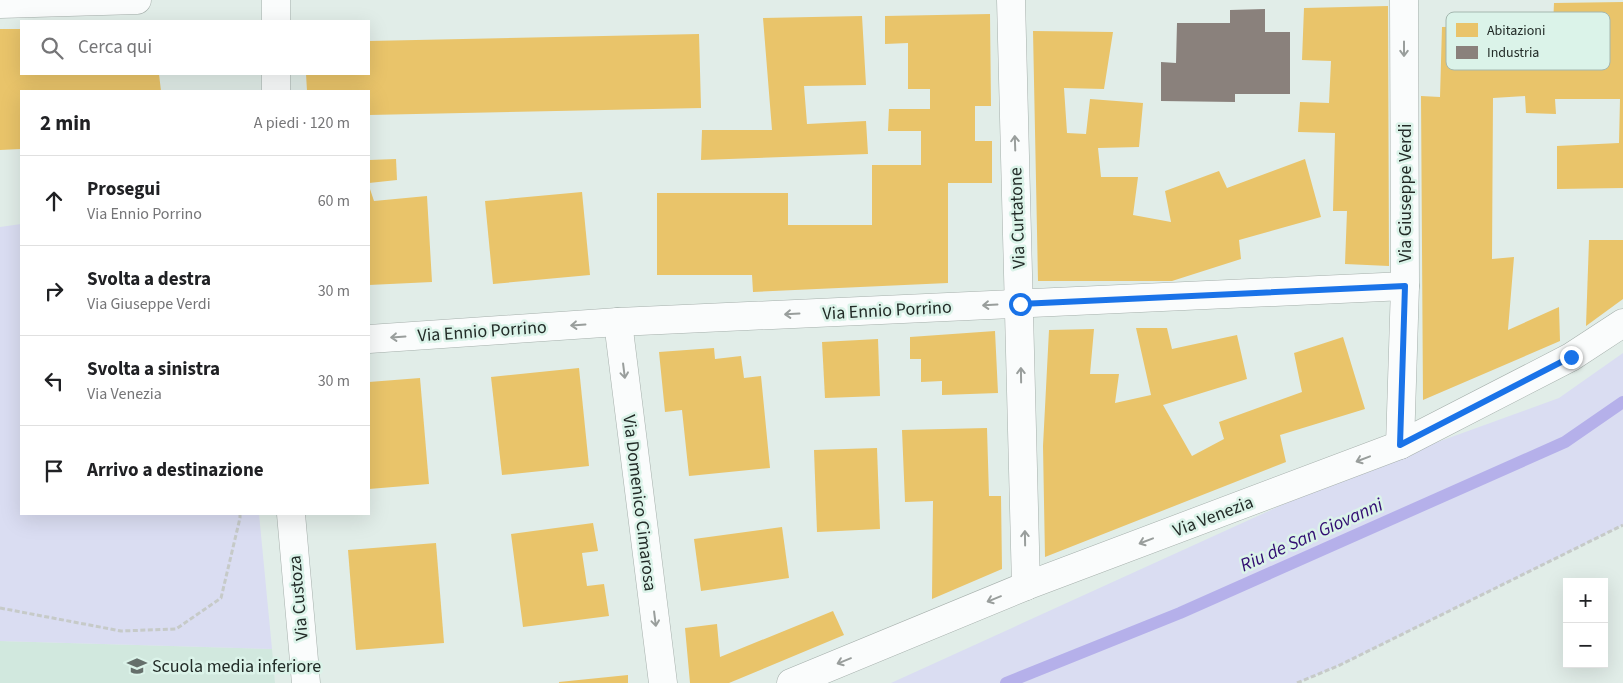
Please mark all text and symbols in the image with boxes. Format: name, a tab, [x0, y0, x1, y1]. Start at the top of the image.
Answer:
legend	[1446, 12, 1610, 70]
search box	[20, 20, 370, 75]
text: Abitazioni	[1487, 21, 1545, 41]
icon: search	[38, 34, 66, 62]
text: Cerca qui	[78, 34, 152, 61]
one-way arrow	[1399, 40, 1409, 56]
text: Industria	[1487, 43, 1539, 63]
text: 2 min	[40, 108, 91, 138]
text: A piedi · 120 m	[254, 112, 350, 134]
street label: Via Giuseppe Verdi	[1393, 123, 1418, 263]
one-way arrow	[1011, 135, 1020, 151]
street label: Via Curtatone	[1003, 167, 1032, 269]
text: Prosegui	[87, 176, 160, 203]
icon: ahead	[40, 187, 68, 215]
text: 60 m	[318, 190, 350, 212]
text: Via Ennio Porrino	[87, 203, 202, 225]
text: Svolta a destra	[87, 266, 211, 293]
icon: right	[40, 277, 68, 305]
text: 30 m	[318, 280, 350, 302]
text: Via Giuseppe Verdi	[87, 293, 211, 315]
route start	[1009, 293, 1032, 316]
street label: Via Ennio Porrino	[822, 295, 952, 326]
one-way arrow	[982, 301, 998, 310]
one-way arrow	[785, 310, 801, 319]
street label: Via Ennio Porrino	[417, 315, 547, 348]
one-way arrow	[570, 320, 586, 330]
one-way arrow	[390, 332, 406, 341]
route end	[1560, 346, 1583, 369]
text: Svolta a sinistra	[87, 356, 220, 383]
one-way arrow	[619, 362, 629, 378]
icon: left	[40, 367, 68, 395]
one-way arrow	[1016, 367, 1026, 384]
text: 30 m	[318, 370, 350, 392]
text: Via Venezia	[87, 383, 162, 405]
street label: Via Domenico Cimarosa	[616, 413, 663, 593]
one-way arrow	[1356, 455, 1372, 464]
icon: arrive	[40, 457, 68, 485]
text: Arrivo a destinazione	[87, 457, 264, 484]
street label: Via Venezia	[1169, 490, 1257, 543]
water label: Riu de San Giovanni	[1236, 492, 1388, 579]
one-way arrow	[1020, 530, 1030, 546]
one-way arrow	[1139, 537, 1154, 546]
street label: Via Custoza	[282, 554, 315, 642]
map controls	[1563, 578, 1608, 668]
button: +	[1563, 578, 1608, 623]
one-way arrow	[987, 595, 1002, 605]
one-way arrow	[650, 610, 660, 626]
button: −	[1563, 623, 1608, 668]
place label: Scuola media inferiore	[152, 654, 321, 679]
school or university icon: Scuola media inferiore	[126, 655, 148, 677]
one-way arrow	[837, 657, 852, 667]

